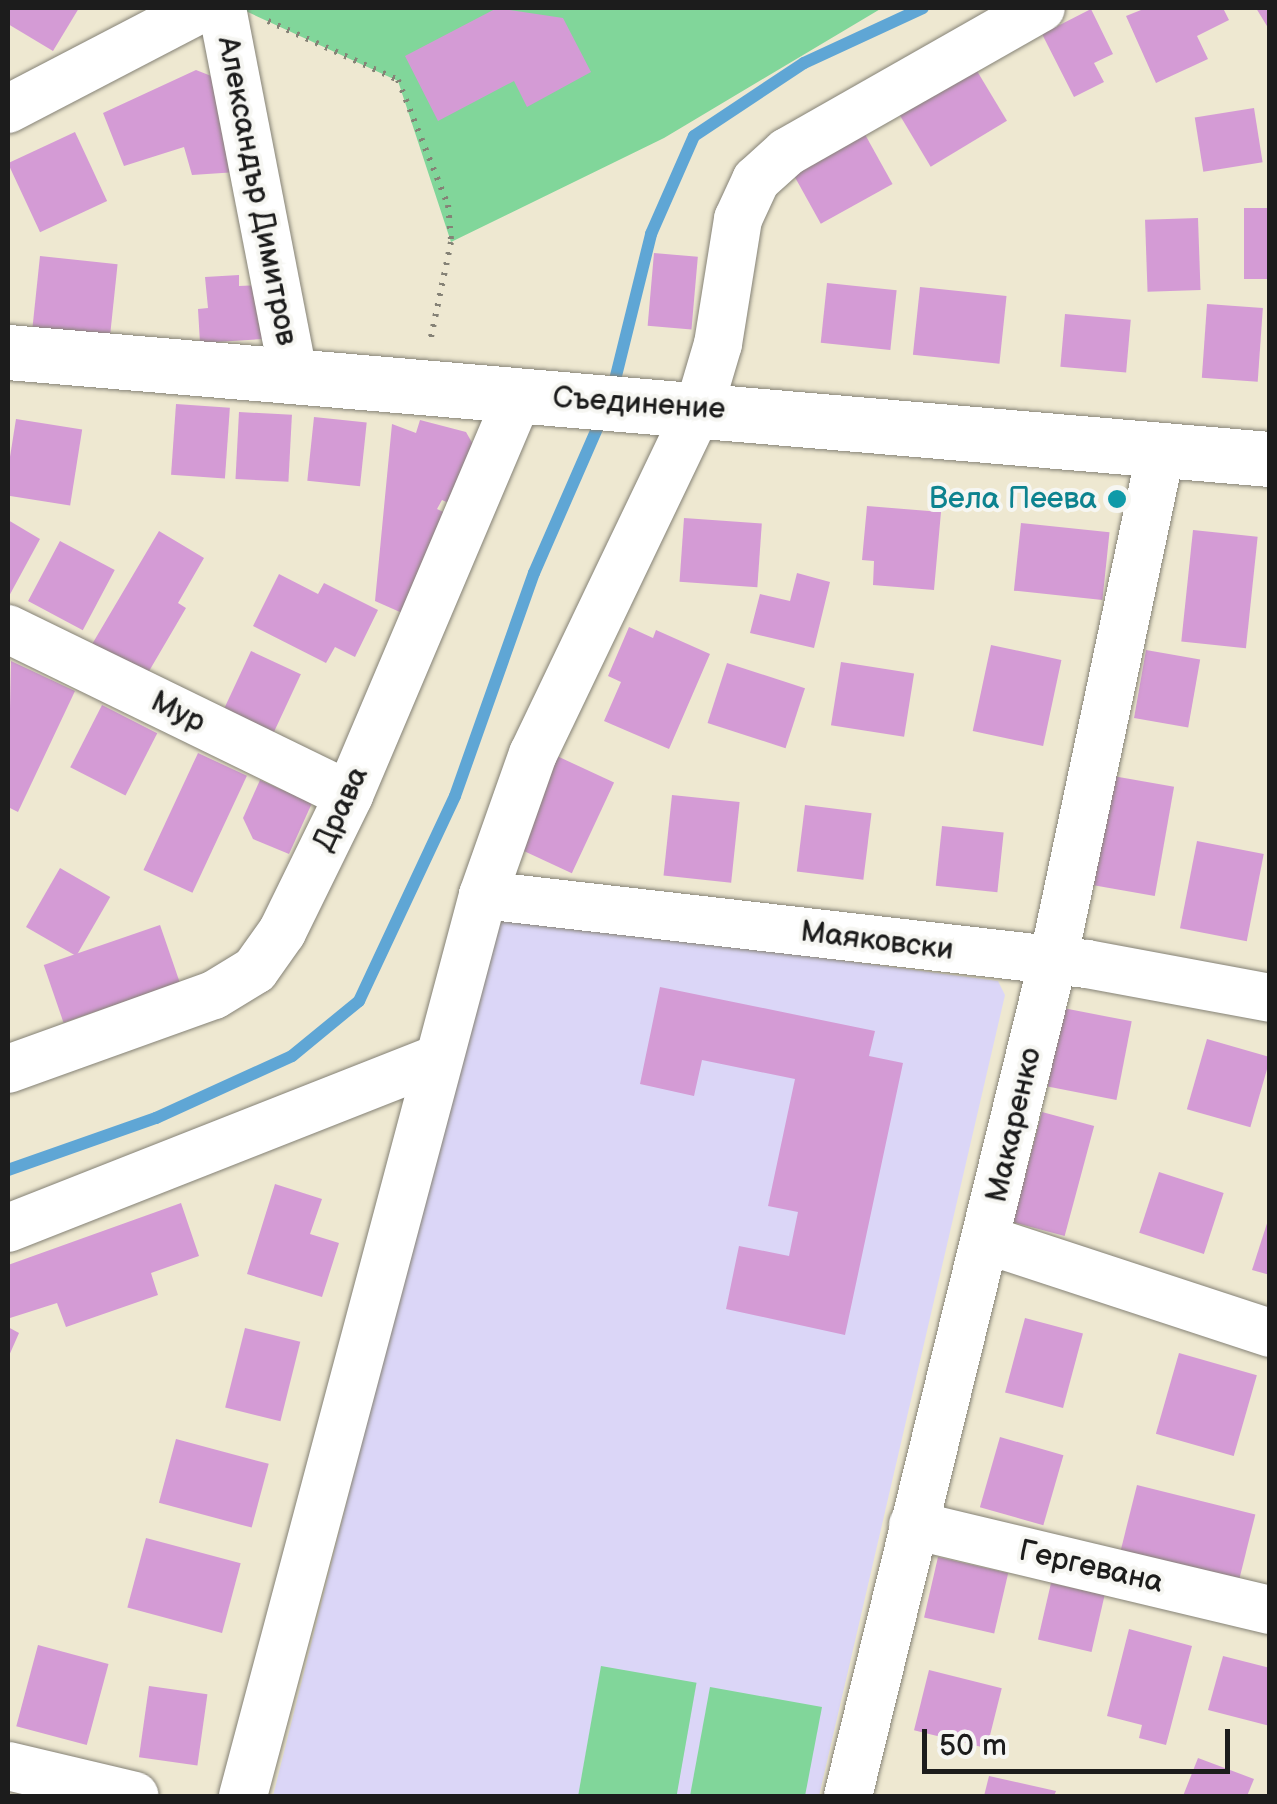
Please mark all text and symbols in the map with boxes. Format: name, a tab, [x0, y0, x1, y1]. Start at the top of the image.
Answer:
street label: Александър Димитров	[209, 34, 305, 348]
street label: Съединение	[551, 380, 727, 428]
place label: Вела Пеева	[929, 481, 1097, 517]
marker: Вела Пеева	[1106, 488, 1128, 510]
street label: Мур	[145, 684, 211, 740]
street label: Драва	[306, 761, 376, 857]
street label: Маяковски	[799, 914, 955, 968]
street label: Макаренко	[979, 1044, 1049, 1206]
street label: Гергевана	[1015, 1533, 1167, 1601]
scale bar	[927, 1709, 1234, 1771]
text: 50 m	[939, 1728, 1007, 1764]

